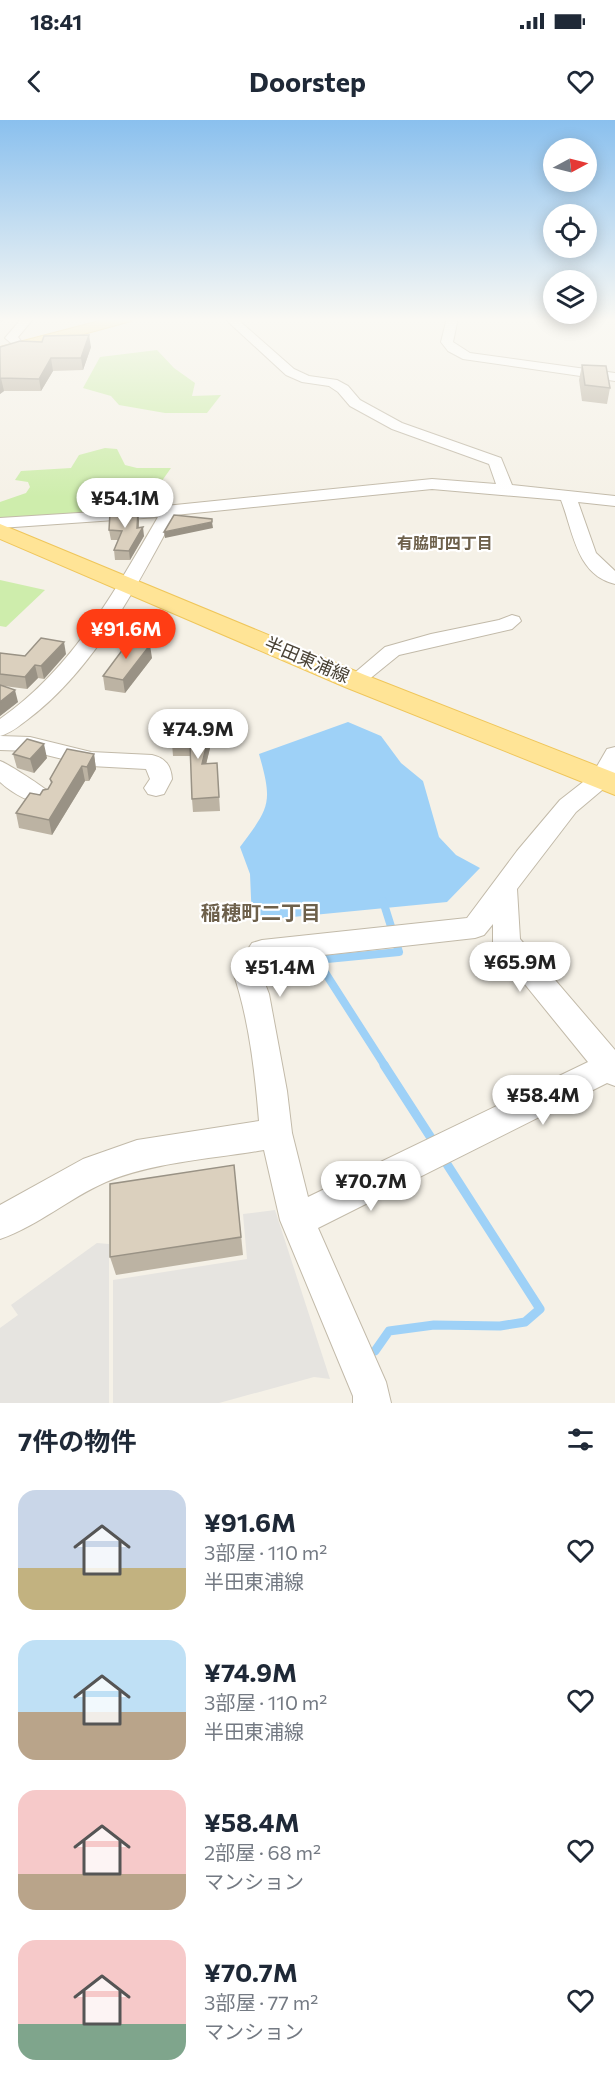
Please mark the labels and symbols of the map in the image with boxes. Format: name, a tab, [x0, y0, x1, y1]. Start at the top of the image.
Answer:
north arrow	[543, 138, 597, 192]
pin: ¥54.1M	[76, 478, 174, 529]
district label: 有脇町四丁目	[397, 533, 493, 552]
pin: ¥91.6M	[77, 609, 175, 660]
street label: 半田東浦線	[262, 631, 353, 687]
pin: ¥74.9M	[149, 709, 247, 760]
district label: 稲穂町二丁目	[201, 900, 321, 924]
pin: ¥65.9M	[471, 942, 569, 993]
pin: ¥51.4M	[231, 947, 329, 998]
pin: ¥58.4M	[494, 1075, 592, 1126]
pin: ¥70.7M	[322, 1161, 420, 1212]

